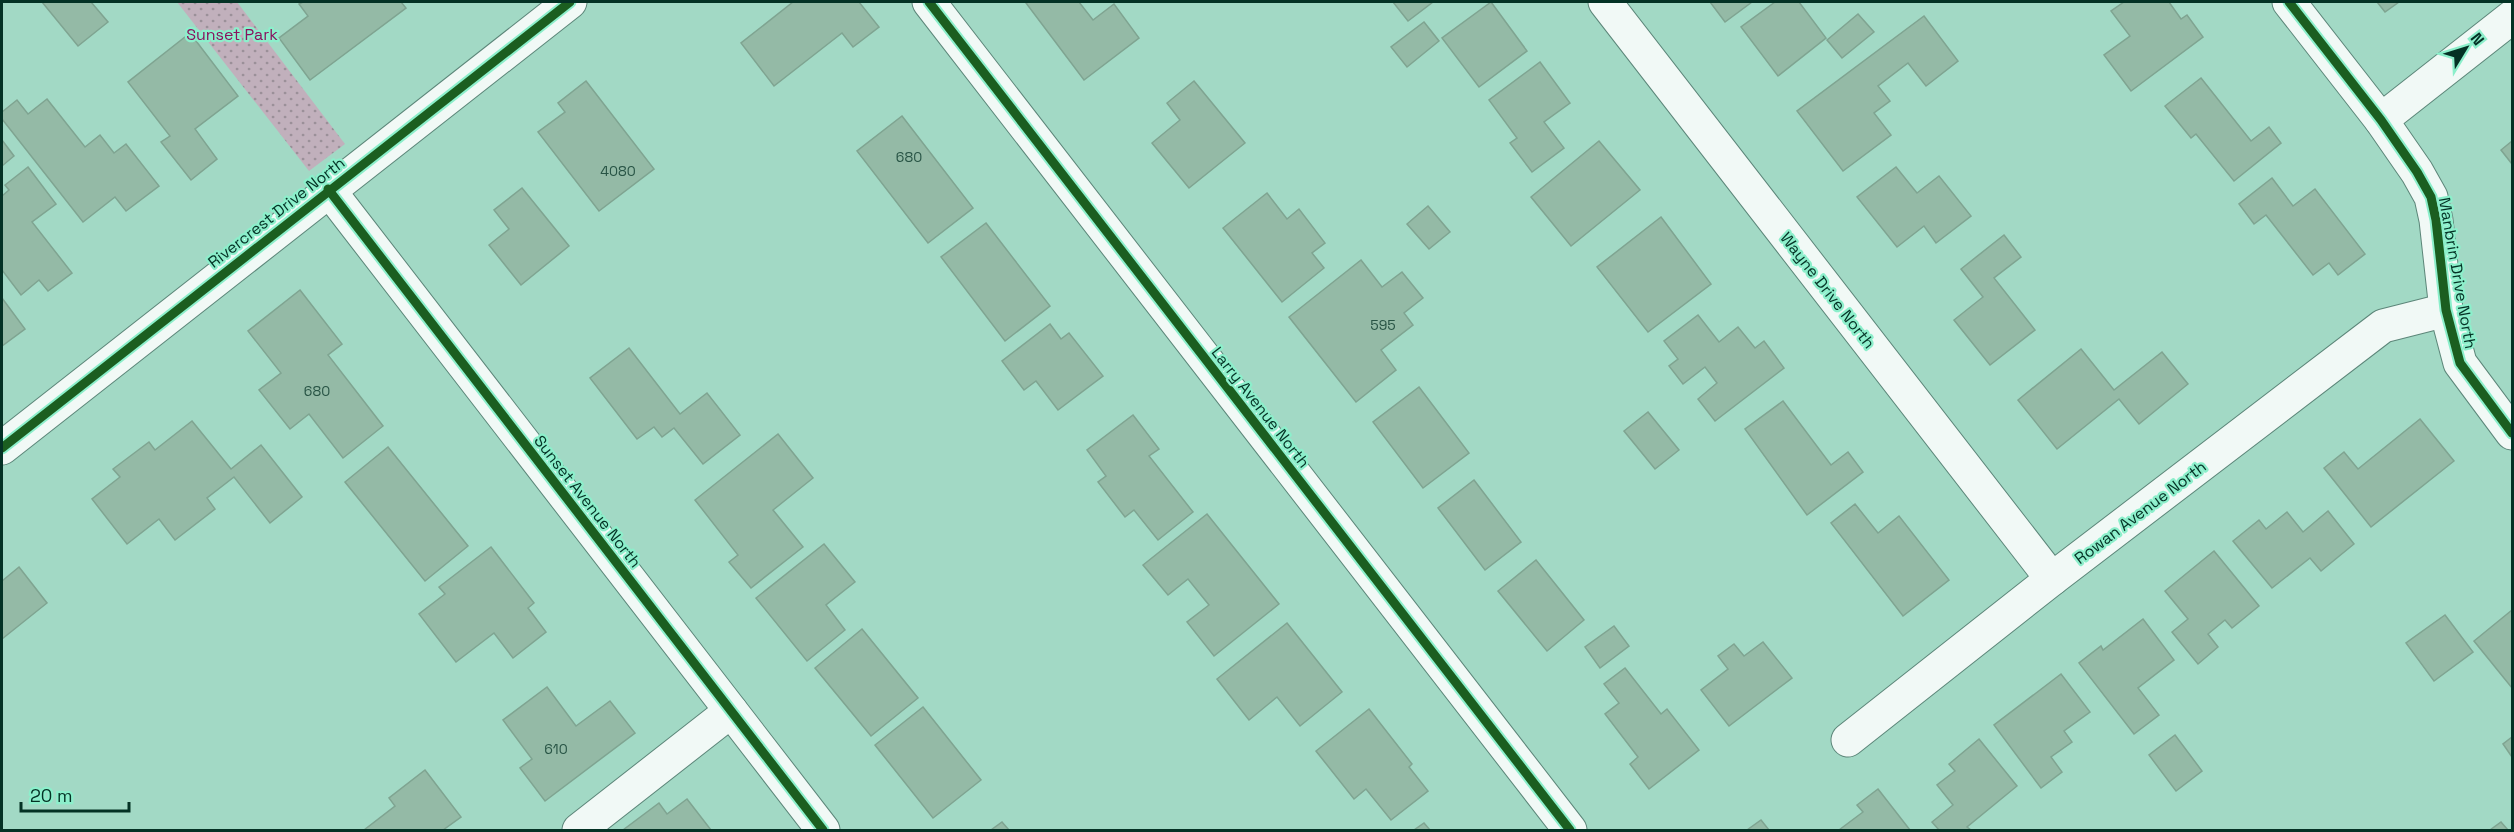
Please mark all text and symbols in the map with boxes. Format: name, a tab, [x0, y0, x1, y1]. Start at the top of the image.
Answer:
north arrow	[2436, 18, 2496, 78]
park label: Sunset Park	[186, 24, 278, 45]
text: N	[2466, 28, 2489, 50]
house number: 680	[896, 148, 922, 166]
street label: Rivercrest Drive North	[204, 152, 349, 272]
house number: 4080	[600, 162, 636, 180]
street label: Manbrin Drive North	[2434, 196, 2481, 350]
street label: Wayne Drive North	[1776, 228, 1880, 353]
house number: 595	[1370, 316, 1396, 334]
street label: Larry Avenue North	[1207, 343, 1314, 472]
house number: 680	[304, 382, 330, 400]
street label: Sunset Avenue North	[529, 431, 646, 572]
street label: Rowan Avenue North	[2070, 456, 2210, 569]
house number: 610	[544, 740, 568, 758]
scale bar	[21, 775, 129, 813]
text: 20 m	[30, 784, 73, 807]

